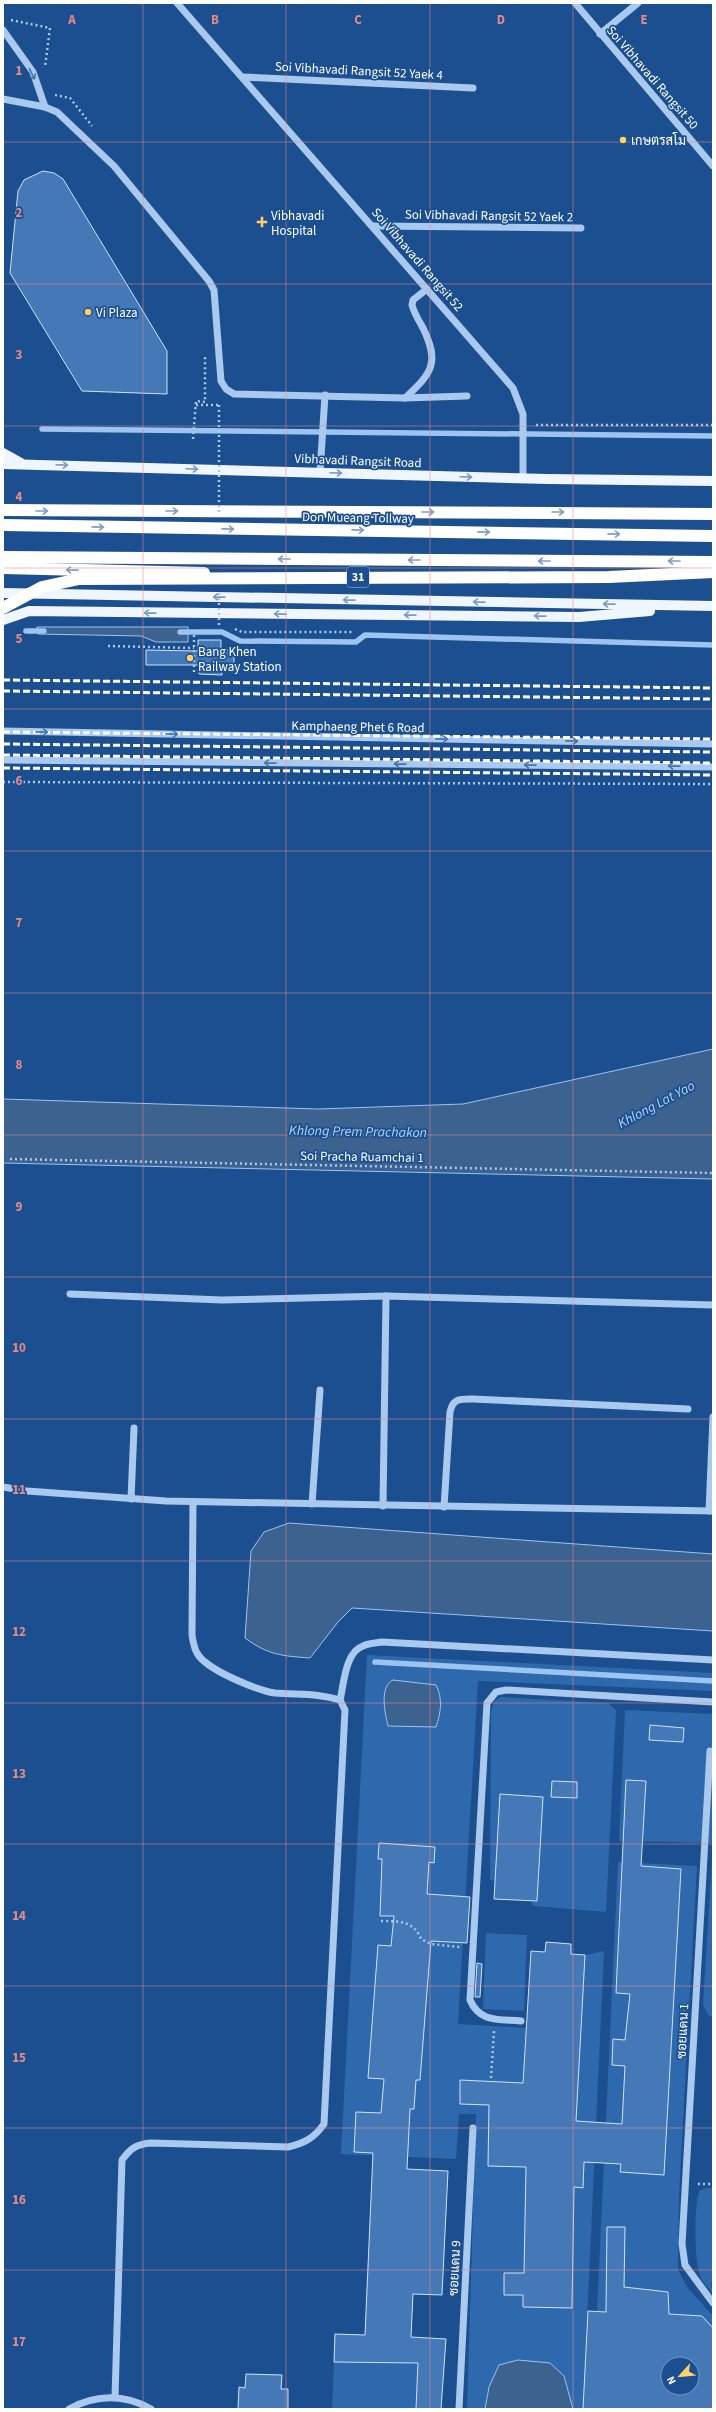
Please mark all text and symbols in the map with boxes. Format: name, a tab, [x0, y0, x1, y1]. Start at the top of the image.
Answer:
text: A	[67, 11, 76, 29]
text: B	[211, 11, 219, 29]
text: C	[354, 11, 362, 29]
text: D	[497, 11, 505, 29]
text: E	[640, 11, 648, 29]
street label: Soi Vibhavadi Rangsit 50	[602, 22, 702, 133]
street label: Soi Vibhavadi Rangsit 52 Yaek 4	[274, 58, 444, 84]
text: 1	[16, 62, 23, 80]
one-way arrow	[29, 67, 36, 79]
place label: เกษตรสโม	[631, 132, 686, 150]
marker: เกษตรสโม	[618, 135, 628, 145]
text: 2	[16, 204, 23, 222]
street label: Soi Vibhavadi Rangsit 52	[367, 204, 467, 315]
street label: Soi Vibhavadi Rangsit 52 Yaek 2	[405, 206, 573, 226]
place label: Vibhavadi Hospital	[271, 207, 324, 240]
marker: Vibhavadi Hospital	[256, 216, 268, 228]
place label: Vi Plaza	[96, 304, 138, 322]
marker: Vi Plaza	[83, 307, 93, 317]
text: 3	[16, 346, 23, 364]
street label: Vibhavadi Rangsit Road	[294, 450, 422, 472]
one-way arrow	[55, 462, 68, 469]
one-way arrow	[185, 465, 198, 473]
one-way arrow	[329, 469, 342, 477]
one-way arrow	[459, 473, 472, 480]
text: 4	[16, 488, 23, 506]
one-way arrow	[35, 507, 48, 515]
one-way arrow	[165, 507, 178, 515]
street label: Don Mueang Tollway	[302, 508, 414, 528]
one-way arrow	[421, 508, 434, 516]
one-way arrow	[551, 508, 564, 516]
one-way arrow	[91, 523, 104, 530]
one-way arrow	[221, 525, 234, 532]
one-way arrow	[351, 527, 364, 534]
one-way arrow	[477, 529, 490, 536]
one-way arrow	[607, 531, 620, 538]
one-way arrow	[278, 555, 291, 563]
one-way arrow	[408, 556, 421, 564]
one-way arrow	[538, 557, 551, 565]
one-way arrow	[668, 557, 681, 565]
one-way arrow	[66, 566, 79, 574]
road number: 31	[347, 567, 369, 587]
one-way arrow	[213, 593, 226, 601]
one-way arrow	[343, 596, 356, 603]
one-way arrow	[473, 598, 486, 606]
one-way arrow	[603, 600, 616, 608]
one-way arrow	[144, 609, 157, 616]
one-way arrow	[274, 610, 287, 618]
one-way arrow	[404, 611, 417, 619]
one-way arrow	[534, 612, 547, 620]
text: 5	[16, 630, 23, 648]
place label: Bang Khen Railway Station	[198, 643, 282, 676]
marker: Bang Khen Railway Station	[185, 653, 195, 663]
street label: Kamphaeng Phet 6 Road	[291, 717, 425, 737]
one-way arrow	[35, 728, 48, 736]
one-way arrow	[165, 731, 178, 738]
one-way arrow	[435, 735, 448, 743]
one-way arrow	[565, 738, 578, 745]
one-way arrow	[264, 759, 277, 767]
one-way arrow	[394, 760, 407, 768]
one-way arrow	[524, 761, 537, 769]
one-way arrow	[668, 762, 681, 770]
text: 6	[16, 772, 23, 790]
text: 7	[16, 914, 23, 932]
text: 8	[16, 1056, 23, 1074]
water label: Khlong Lat Yao	[614, 1076, 699, 1134]
water label: Khlong Prem Prachakon	[289, 1121, 427, 1143]
street label: Soi Pracha Ruamchai 1	[300, 1147, 424, 1167]
text: 9	[16, 1198, 23, 1216]
text: 10	[12, 1339, 26, 1357]
text: 11	[12, 1481, 26, 1499]
text: 12	[12, 1623, 26, 1641]
text: 13	[12, 1765, 26, 1783]
text: 14	[12, 1907, 26, 1925]
street label: ซอยแดน 1	[673, 2003, 693, 2059]
text: 15	[12, 2049, 26, 2067]
text: 16	[12, 2191, 26, 2209]
street label: ซอยแดน 9	[445, 2240, 465, 2296]
text: 17	[12, 2333, 26, 2351]
north arrow	[660, 2356, 700, 2396]
text: N	[663, 2374, 680, 2387]

